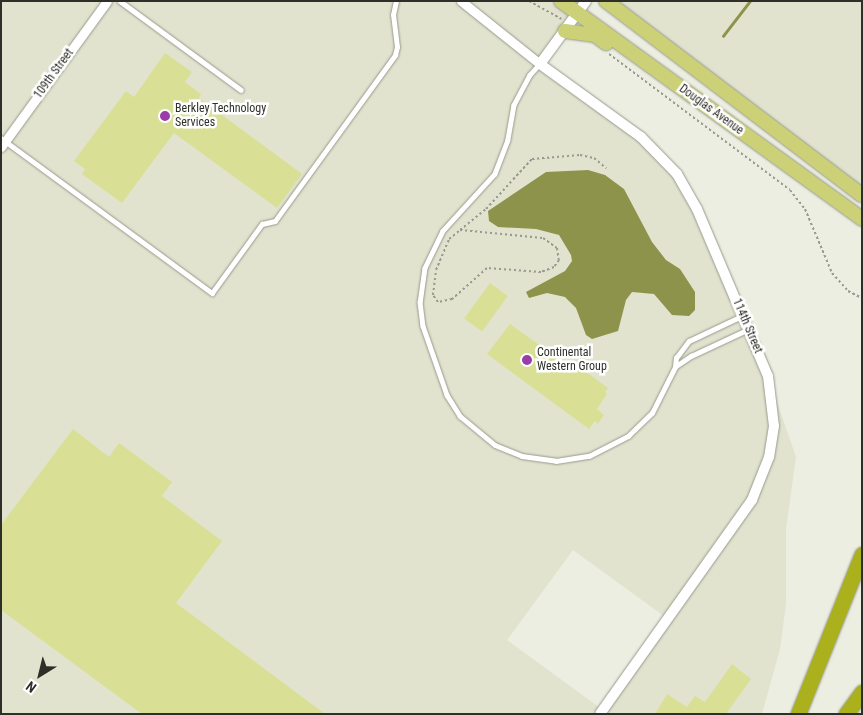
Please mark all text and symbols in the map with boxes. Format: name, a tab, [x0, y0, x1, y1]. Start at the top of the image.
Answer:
street label: 109th Street	[31, 46, 77, 102]
street label: Douglas Avenue	[676, 82, 746, 138]
place label: Berkley Technology Services	[175, 102, 266, 130]
marker: Berkley Technology Services	[159, 110, 171, 122]
street label: 114th Street	[729, 296, 765, 356]
place label: Continental Western Group	[537, 346, 607, 374]
marker: Continental Western Group	[521, 354, 533, 366]
north arrow	[15, 650, 65, 700]
text: N	[23, 678, 39, 696]

